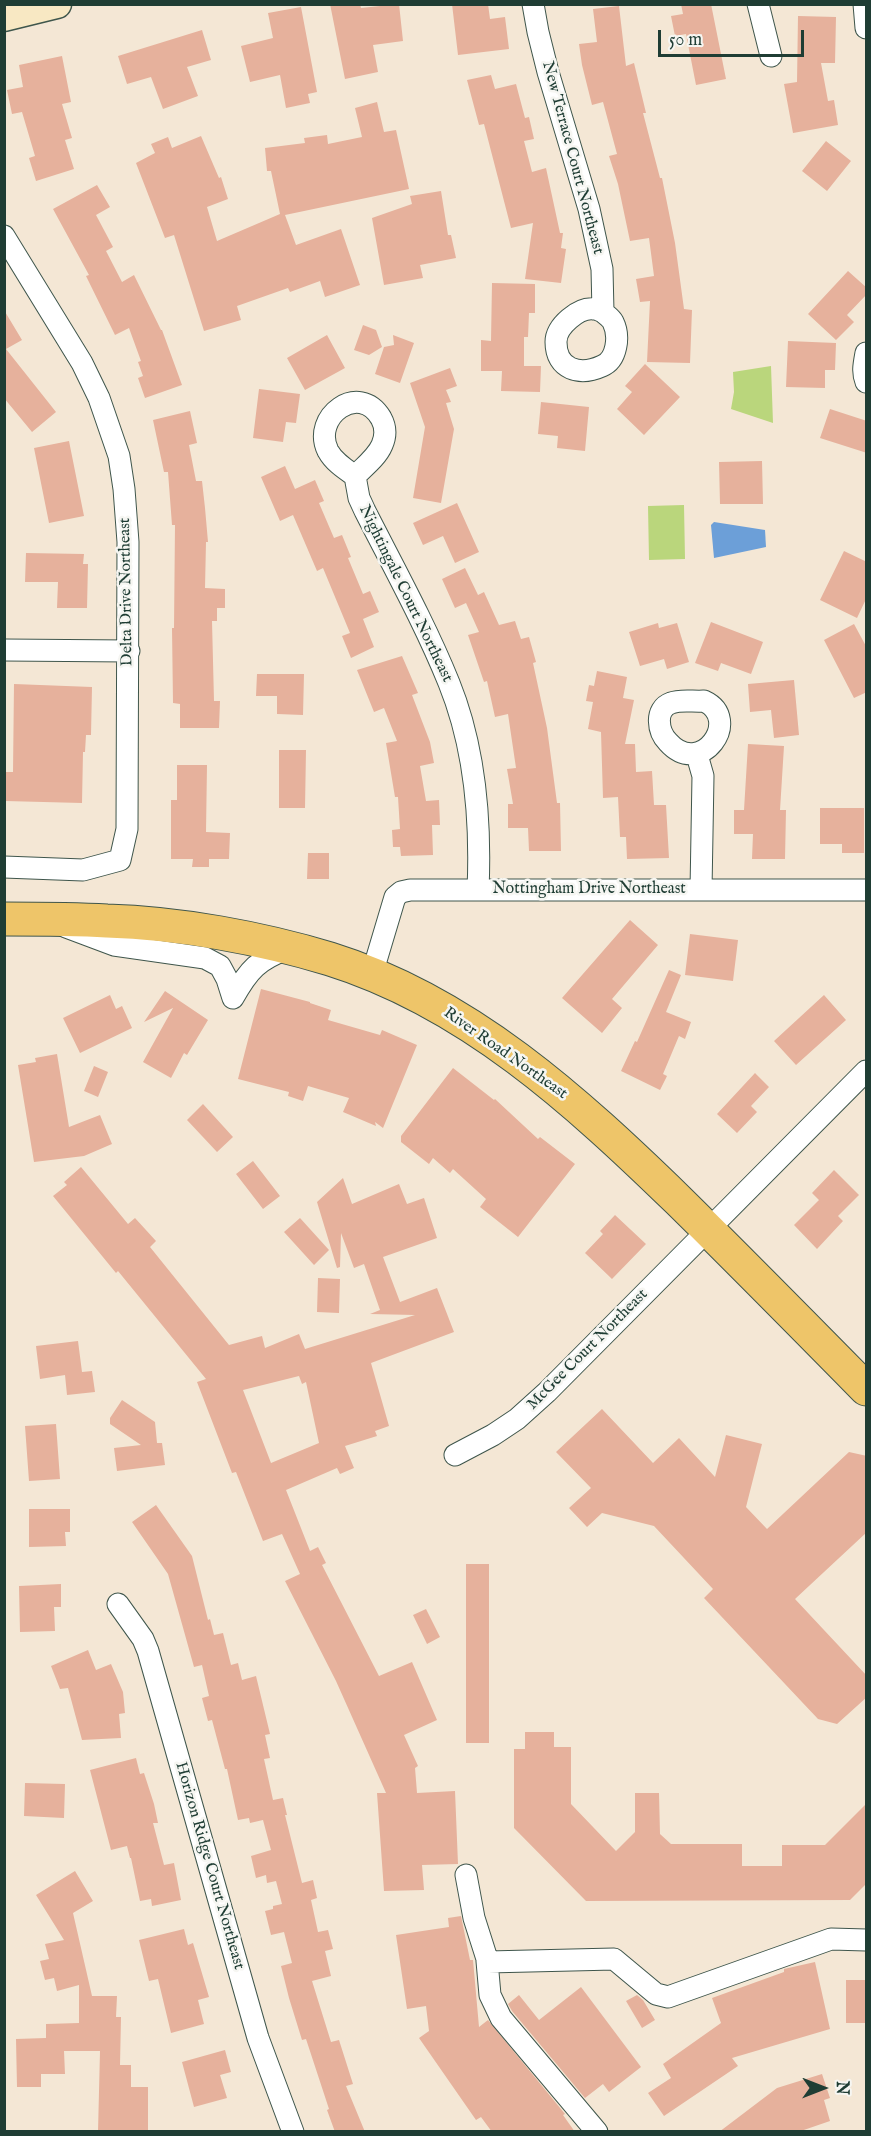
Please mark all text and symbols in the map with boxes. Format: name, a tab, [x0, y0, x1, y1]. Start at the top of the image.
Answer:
scale bar	[661, 18, 806, 56]
text: 50 m	[669, 29, 702, 52]
street label: New Terrace Court Northeast	[537, 59, 607, 257]
street label: Nightingale Court Northeast	[354, 502, 456, 686]
street label: Delta Drive Northeast	[116, 518, 138, 666]
street label: Nottingham Drive Northeast	[492, 880, 686, 900]
street label: River Road Northeast	[439, 1004, 571, 1104]
street label: McGee Court Northeast	[524, 1286, 652, 1414]
street label: Horizon Ridge Court Northeast	[170, 1760, 248, 1972]
north arrow	[793, 2058, 853, 2118]
text: N	[831, 2081, 851, 2095]

